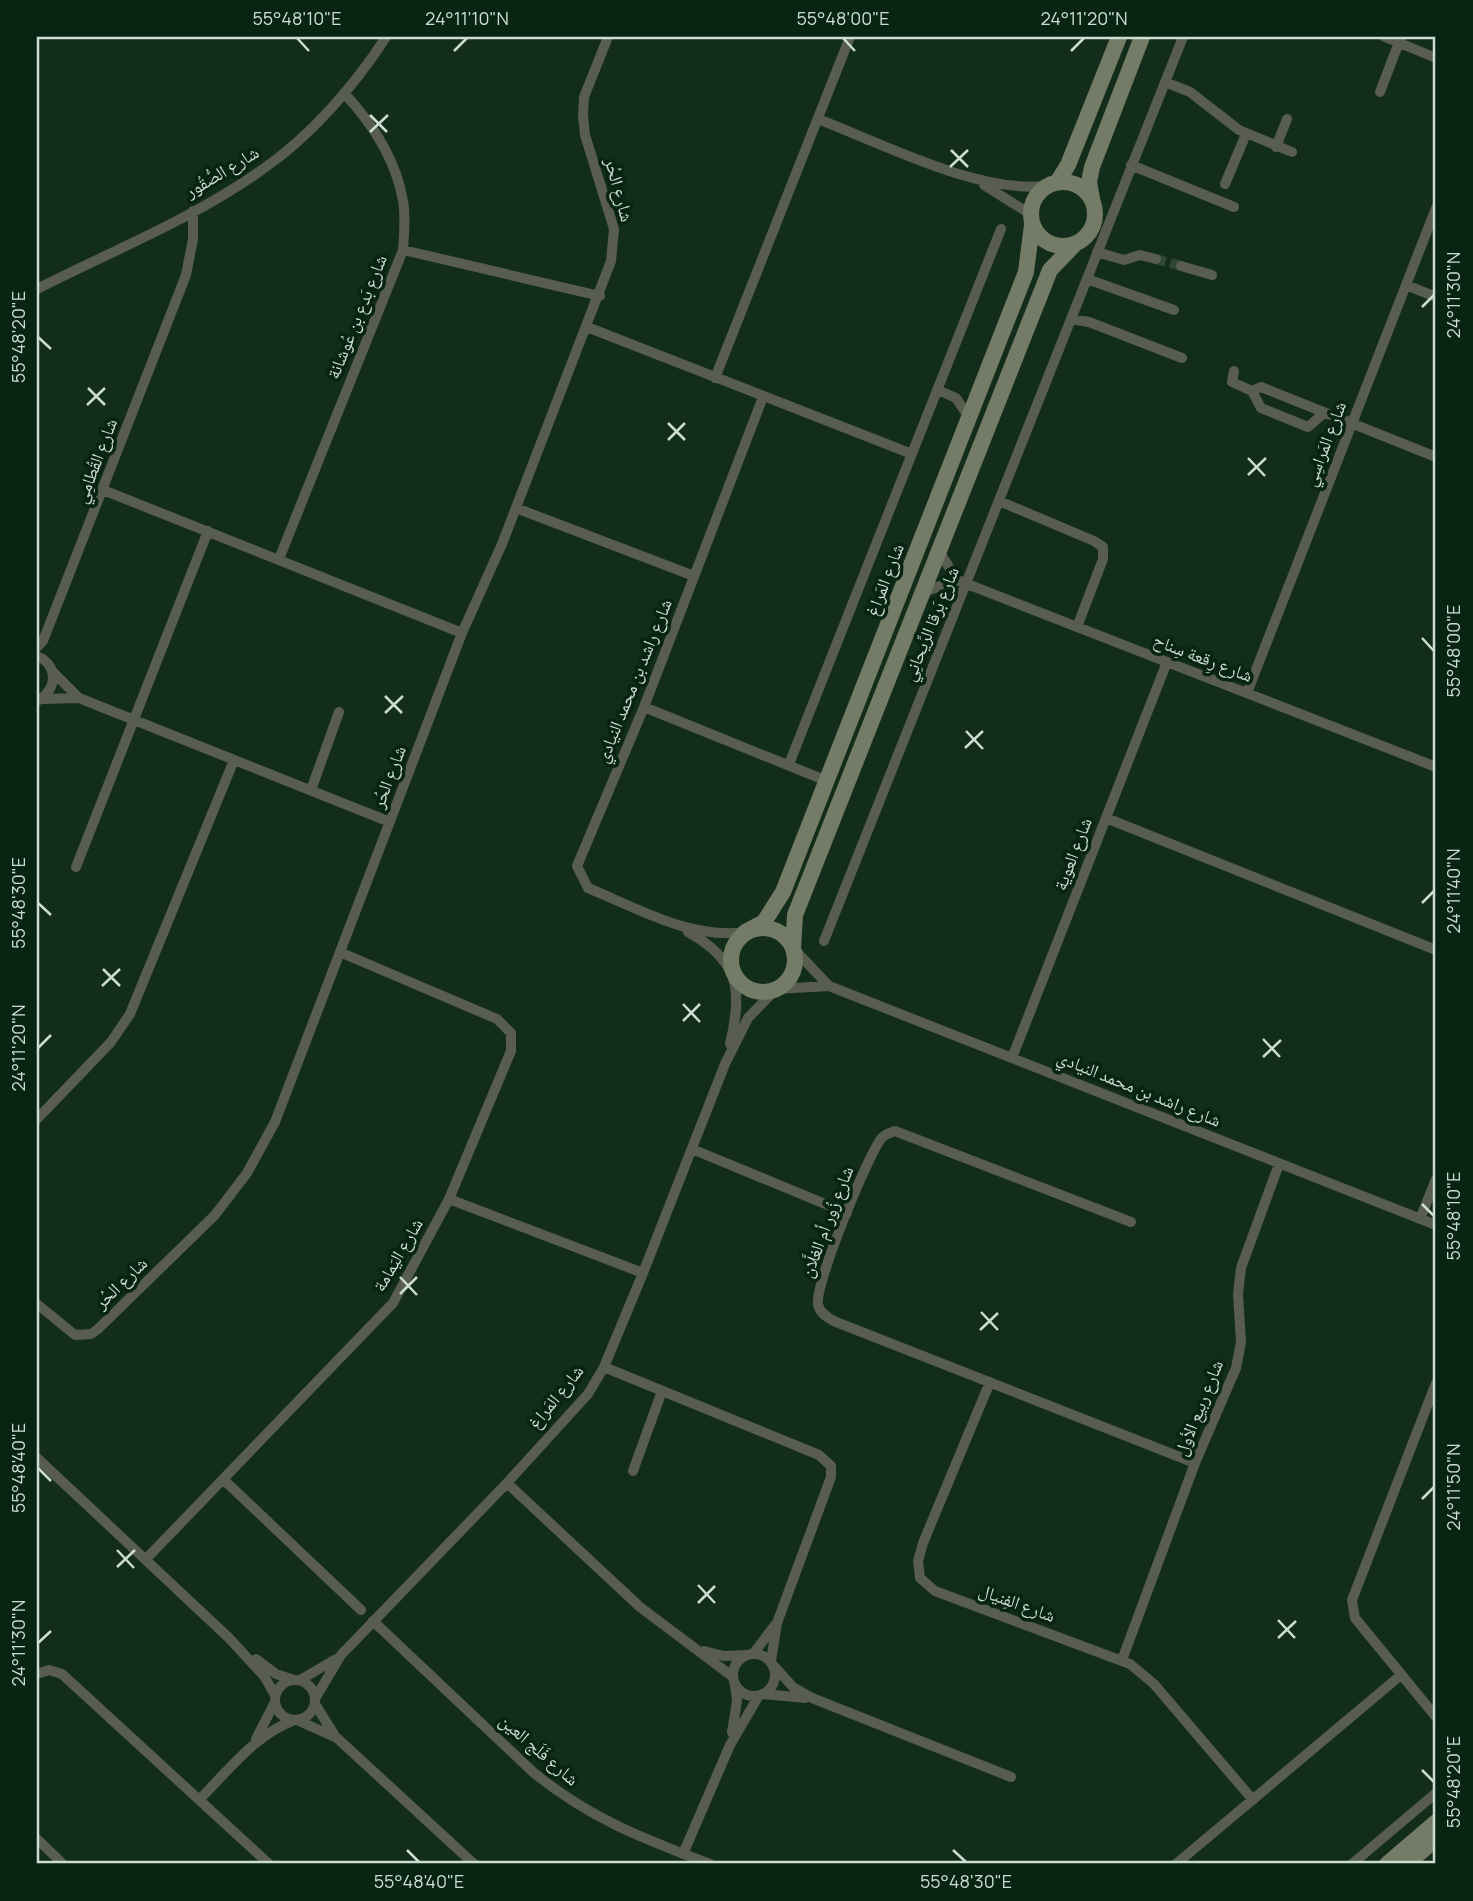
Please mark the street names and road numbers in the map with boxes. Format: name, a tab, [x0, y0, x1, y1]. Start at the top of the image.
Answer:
street label: شارع الصُّقُور	[179, 140, 263, 203]
street label: شارع الحُر	[600, 154, 640, 224]
street label: شارع بَدع بن عُوشانة	[320, 251, 392, 382]
street label: شارع المَراسِي	[1297, 398, 1355, 491]
street label: شارع القُطامِي	[68, 415, 126, 508]
street label: شارع المَراغ	[859, 540, 909, 619]
street label: شارع بَرقا الرِّيحانِي	[896, 563, 967, 686]
street label: شارع راشد بن محمد النيادي	[589, 595, 680, 768]
street label: شارع رِقعة سِناح	[1150, 627, 1256, 689]
street label: شارع الحُر	[365, 742, 411, 812]
street label: شارع العوية	[1047, 814, 1097, 893]
street label: شارع راشد بن محمد النيادي	[1052, 1044, 1225, 1135]
street label: شارع زُور أم الغلَّان	[794, 1162, 859, 1281]
street label: شارع اليَمامة	[367, 1214, 428, 1295]
street label: شارع الحُر	[88, 1251, 152, 1314]
street label: شارع ربيع الأول	[1168, 1356, 1229, 1459]
street label: شارع المَراغ	[522, 1359, 588, 1433]
street label: شارع الفِنيال	[976, 1577, 1059, 1627]
street label: شارع فَلَج العين	[494, 1708, 584, 1791]

